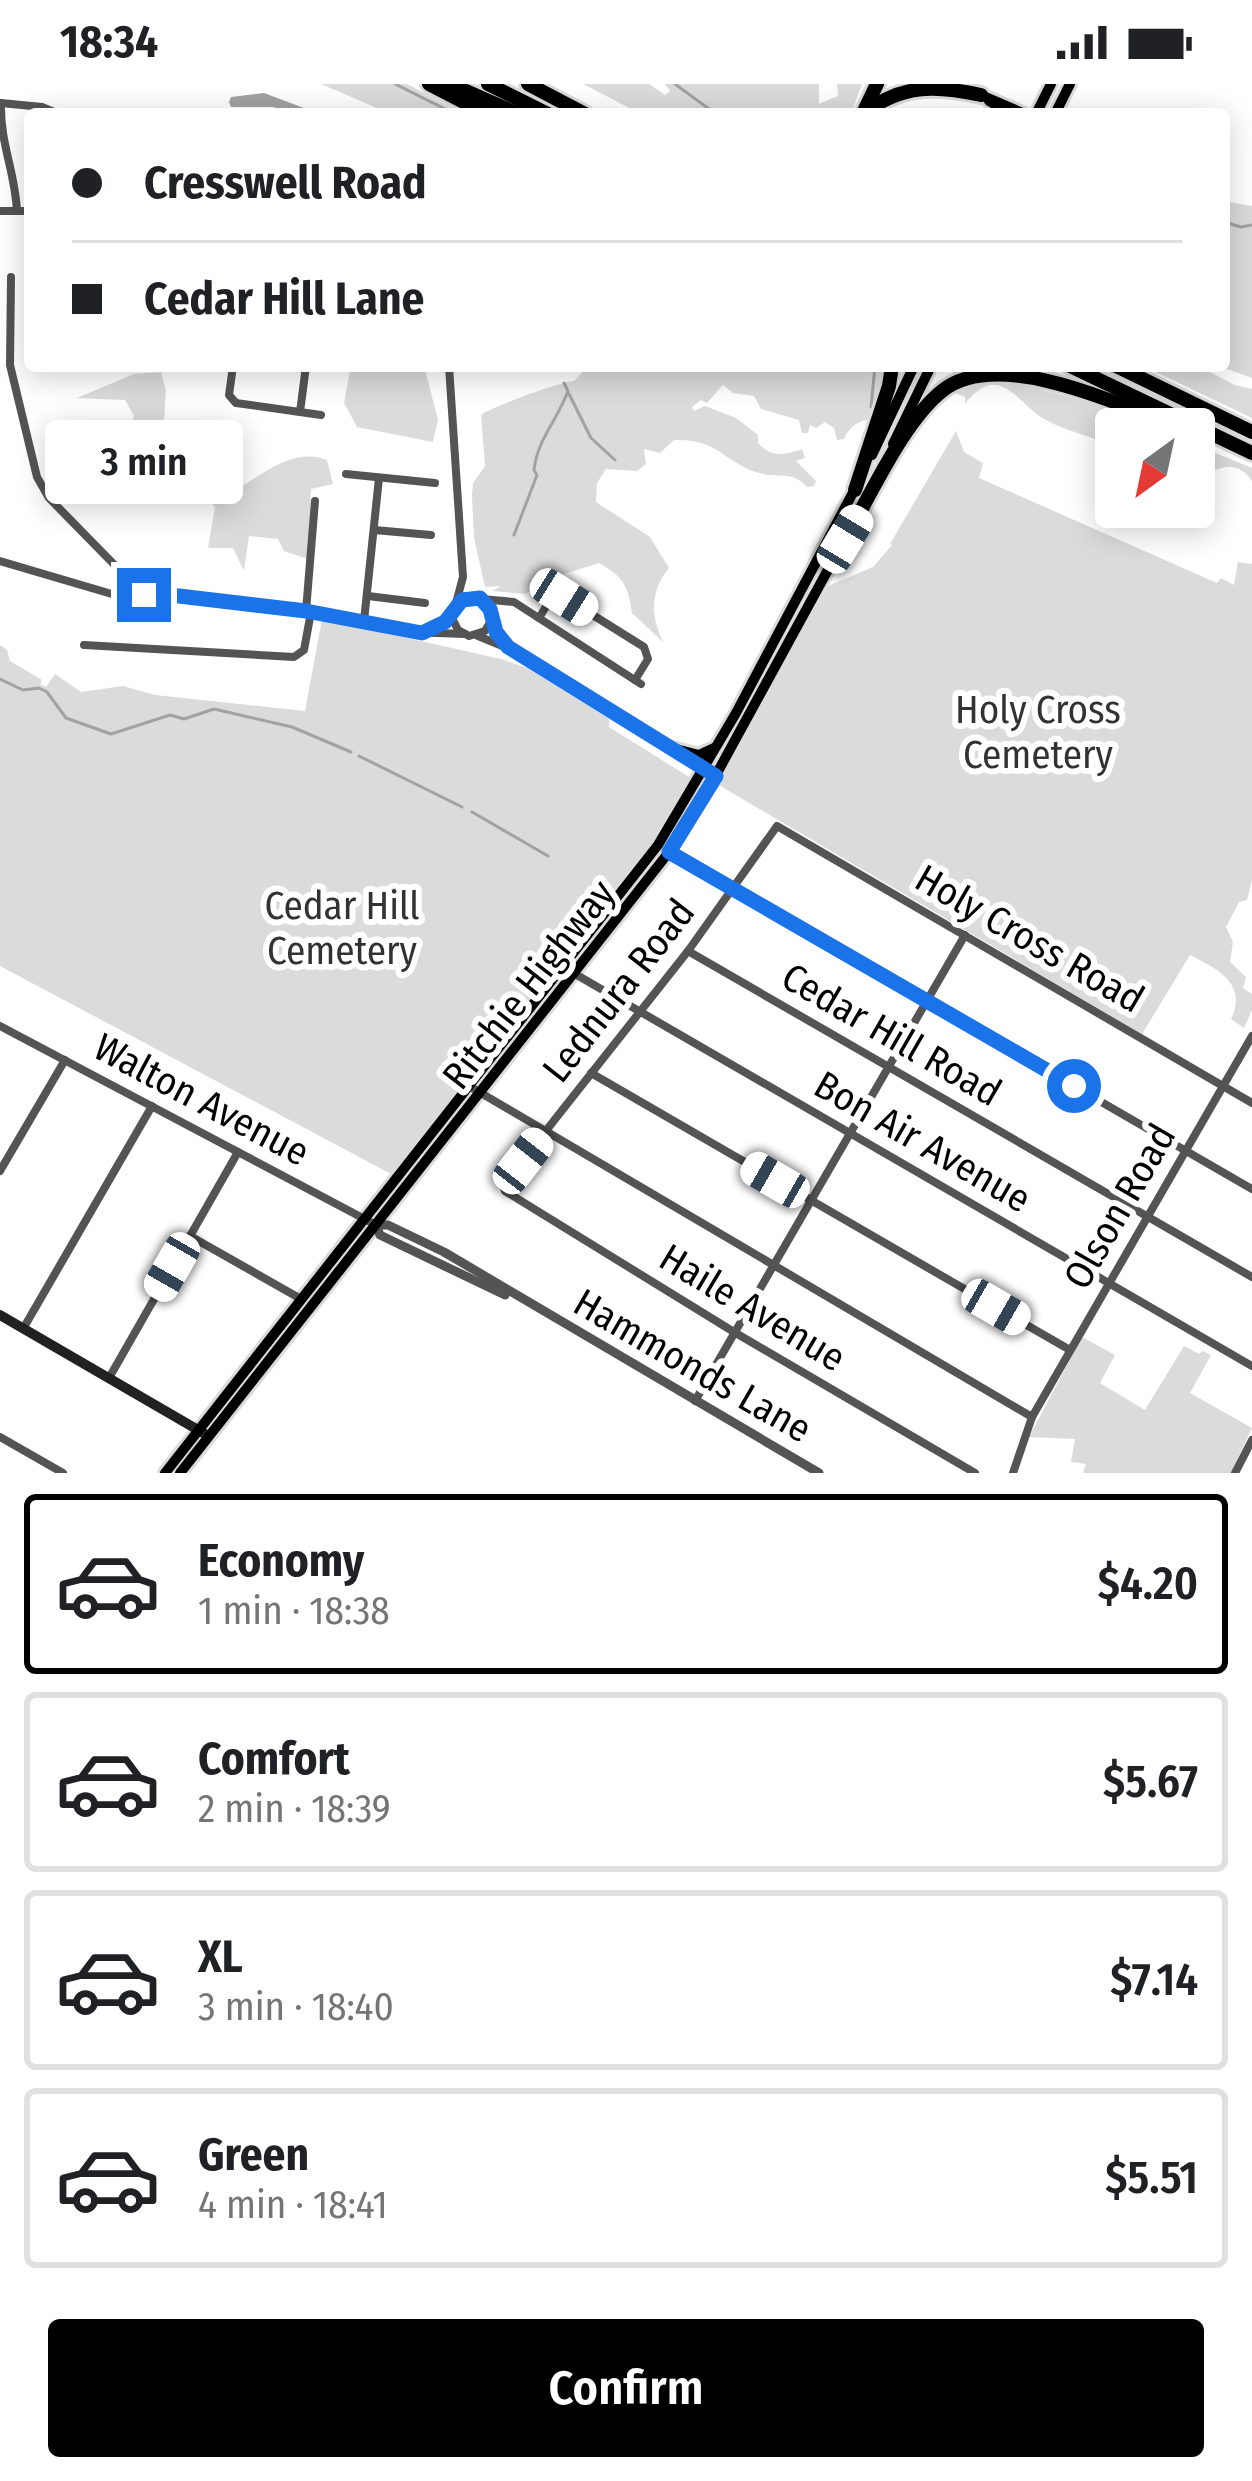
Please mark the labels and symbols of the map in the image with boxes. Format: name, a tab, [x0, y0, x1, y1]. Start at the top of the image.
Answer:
north arrow	[1095, 408, 1215, 528]
callout: 3 min	[45, 421, 243, 505]
car	[811, 499, 879, 579]
car	[524, 563, 604, 631]
route end	[117, 568, 171, 622]
park label: Holy Cross Cemetery	[955, 687, 1121, 778]
street label: Holy Cross Road	[907, 855, 1152, 1023]
street label: Ritchie Highway	[433, 871, 625, 1098]
park label: Cedar Hill Cemetery	[264, 883, 420, 974]
street label: Lednura Road	[533, 890, 704, 1091]
street label: Cedar Hill Road	[774, 954, 1009, 1116]
street label: Walton Avenue	[86, 1024, 317, 1176]
route start	[1047, 1059, 1101, 1113]
street label: Bon Air Avenue	[806, 1061, 1039, 1222]
street label: Olson Road	[1054, 1116, 1185, 1297]
car	[487, 1122, 559, 1200]
car	[735, 1146, 815, 1214]
car	[138, 1227, 206, 1307]
street label: Haile Avenue	[651, 1234, 854, 1381]
car	[956, 1273, 1036, 1341]
street label: Hammonds Lane	[566, 1279, 819, 1452]

